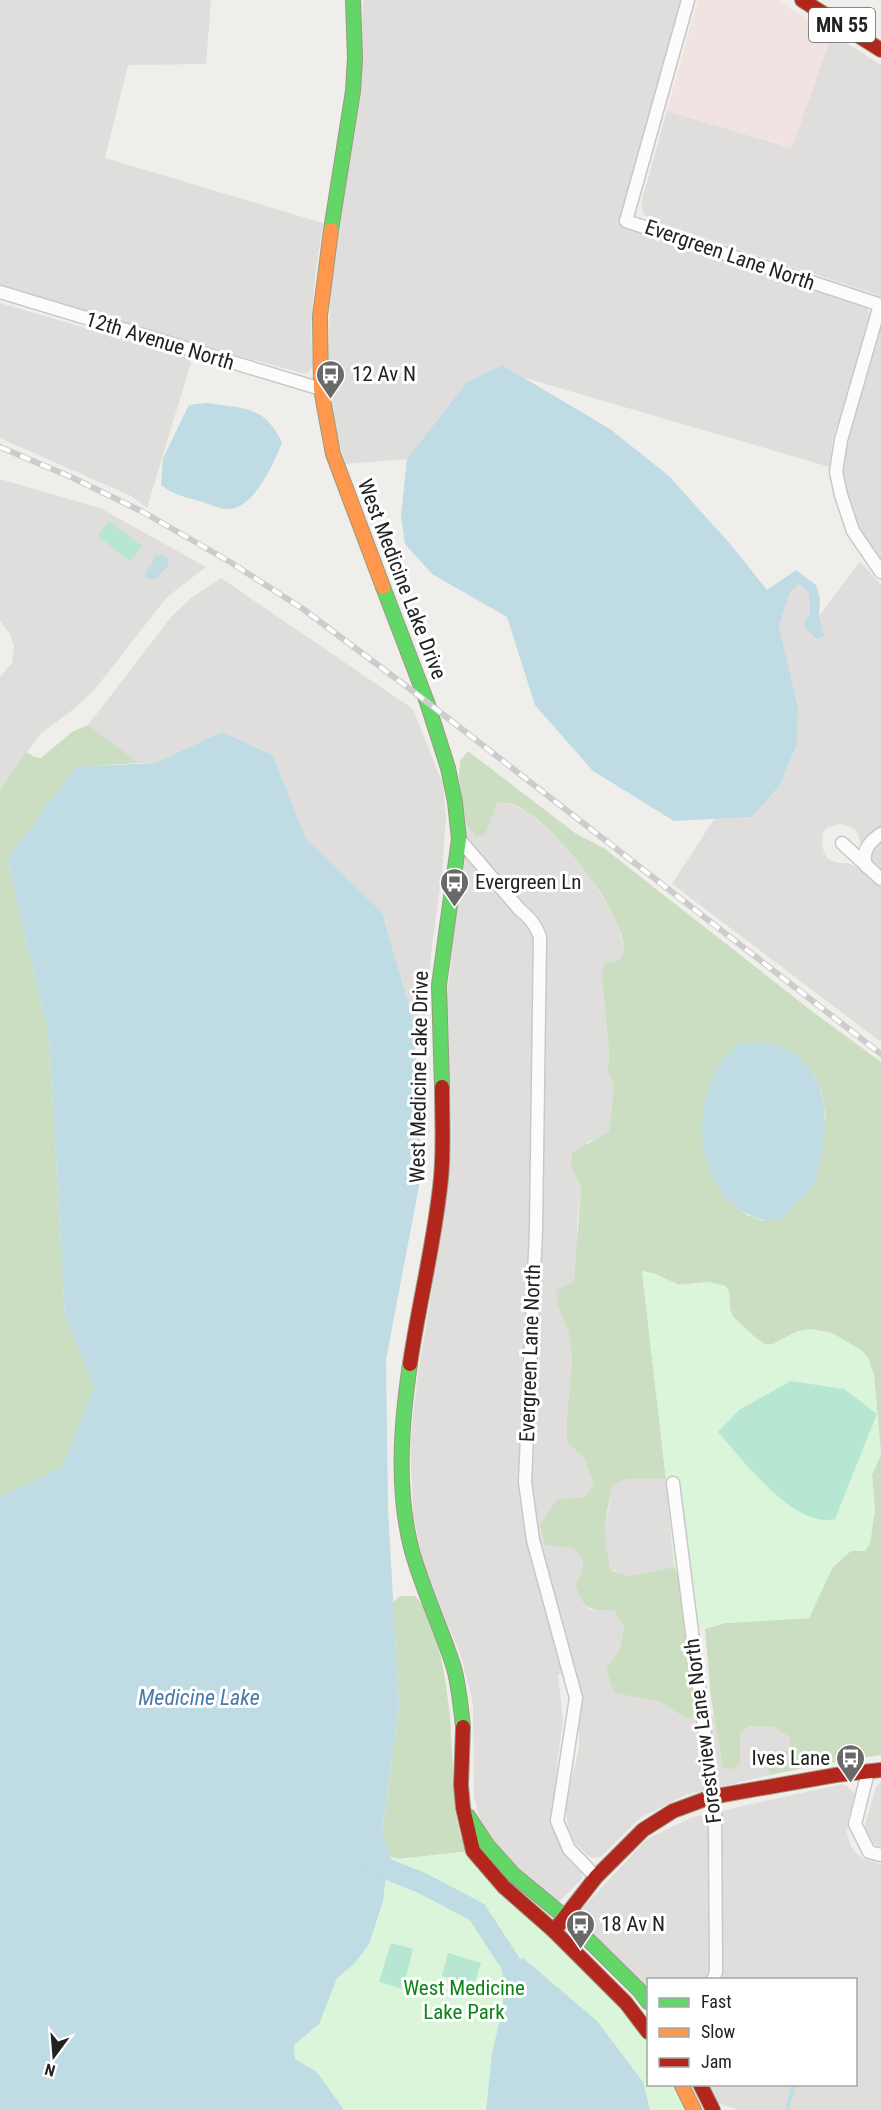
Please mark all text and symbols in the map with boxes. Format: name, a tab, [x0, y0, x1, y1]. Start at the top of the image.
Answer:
road number: MN 55	[809, 8, 875, 42]
street label: Evergreen Lane North	[642, 215, 818, 295]
street label: 12th Avenue North	[83, 307, 237, 375]
bus stop icon: 12 Av N	[315, 358, 347, 400]
place label: 12 Av N	[352, 362, 416, 386]
street label: West Medicine Lake Drive	[353, 476, 451, 683]
bus stop icon: Evergreen Ln	[438, 866, 470, 908]
place label: Evergreen Ln	[475, 870, 581, 894]
street label: West Medicine Lake Drive	[405, 971, 433, 1183]
street label: Evergreen Lane North	[515, 1264, 545, 1442]
street label: Forestview Lane North	[680, 1637, 726, 1825]
water label: Medicine Lake	[138, 1685, 260, 1710]
bus stop icon: Ives Lane	[835, 1742, 867, 1784]
place label: Ives Lane	[752, 1746, 830, 1770]
bus stop icon: 18 Av N	[564, 1908, 596, 1950]
place label: 18 Av N	[601, 1912, 665, 1936]
park label: West Medicine Lake Park	[403, 1976, 525, 2024]
legend	[647, 1978, 857, 2086]
text: Fast	[701, 1991, 732, 2012]
text: Slow	[701, 2021, 736, 2042]
north arrow	[24, 2026, 84, 2086]
text: Jam	[701, 2051, 732, 2072]
text: N	[43, 2059, 57, 2080]

